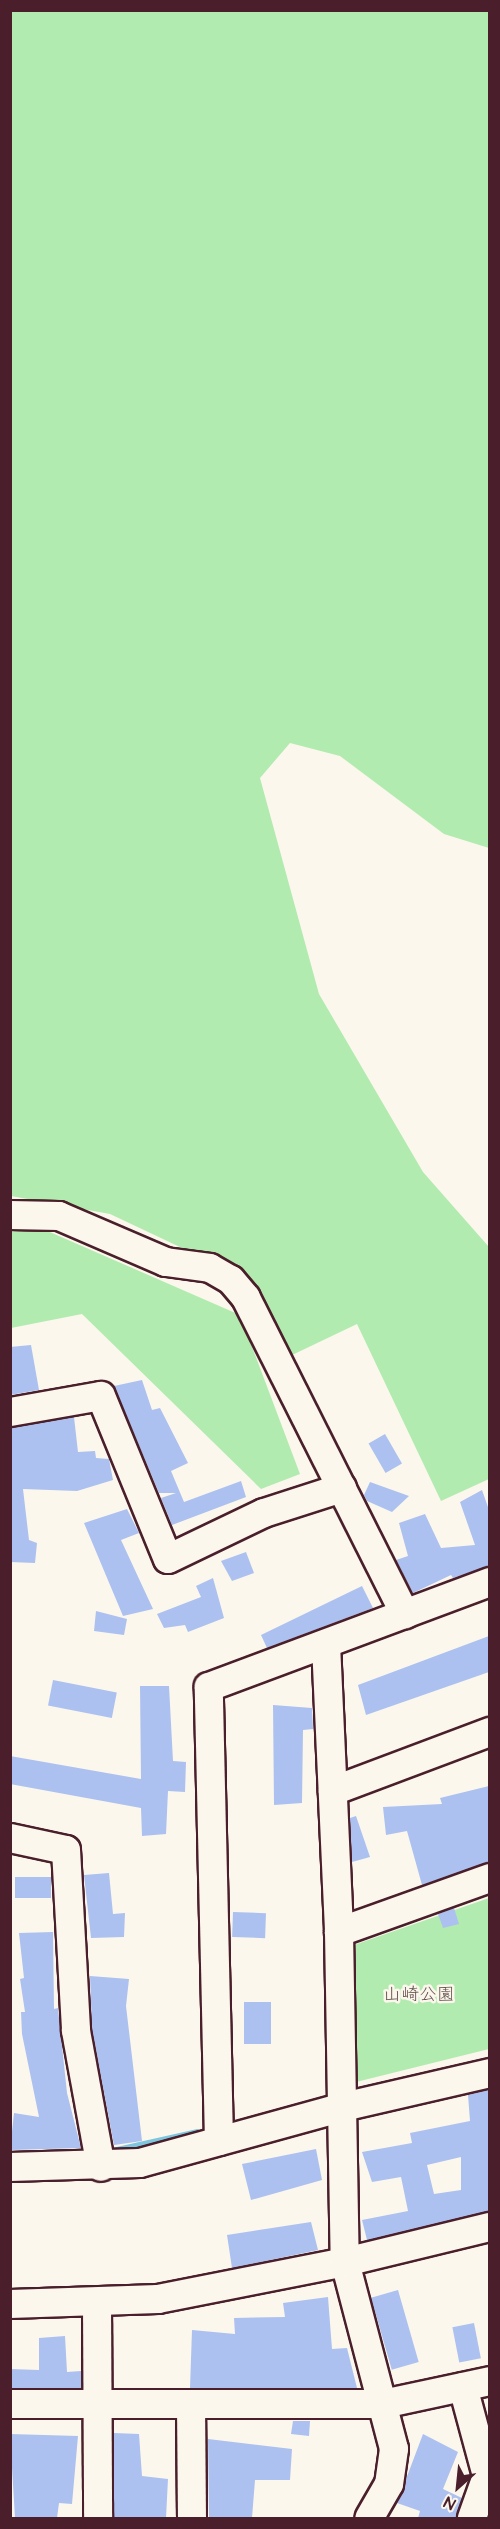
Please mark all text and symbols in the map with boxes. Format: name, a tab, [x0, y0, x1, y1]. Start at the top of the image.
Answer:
park label: 山崎公園	[383, 1984, 455, 2006]
north arrow	[428, 2457, 488, 2517]
text: N	[440, 2491, 459, 2515]

